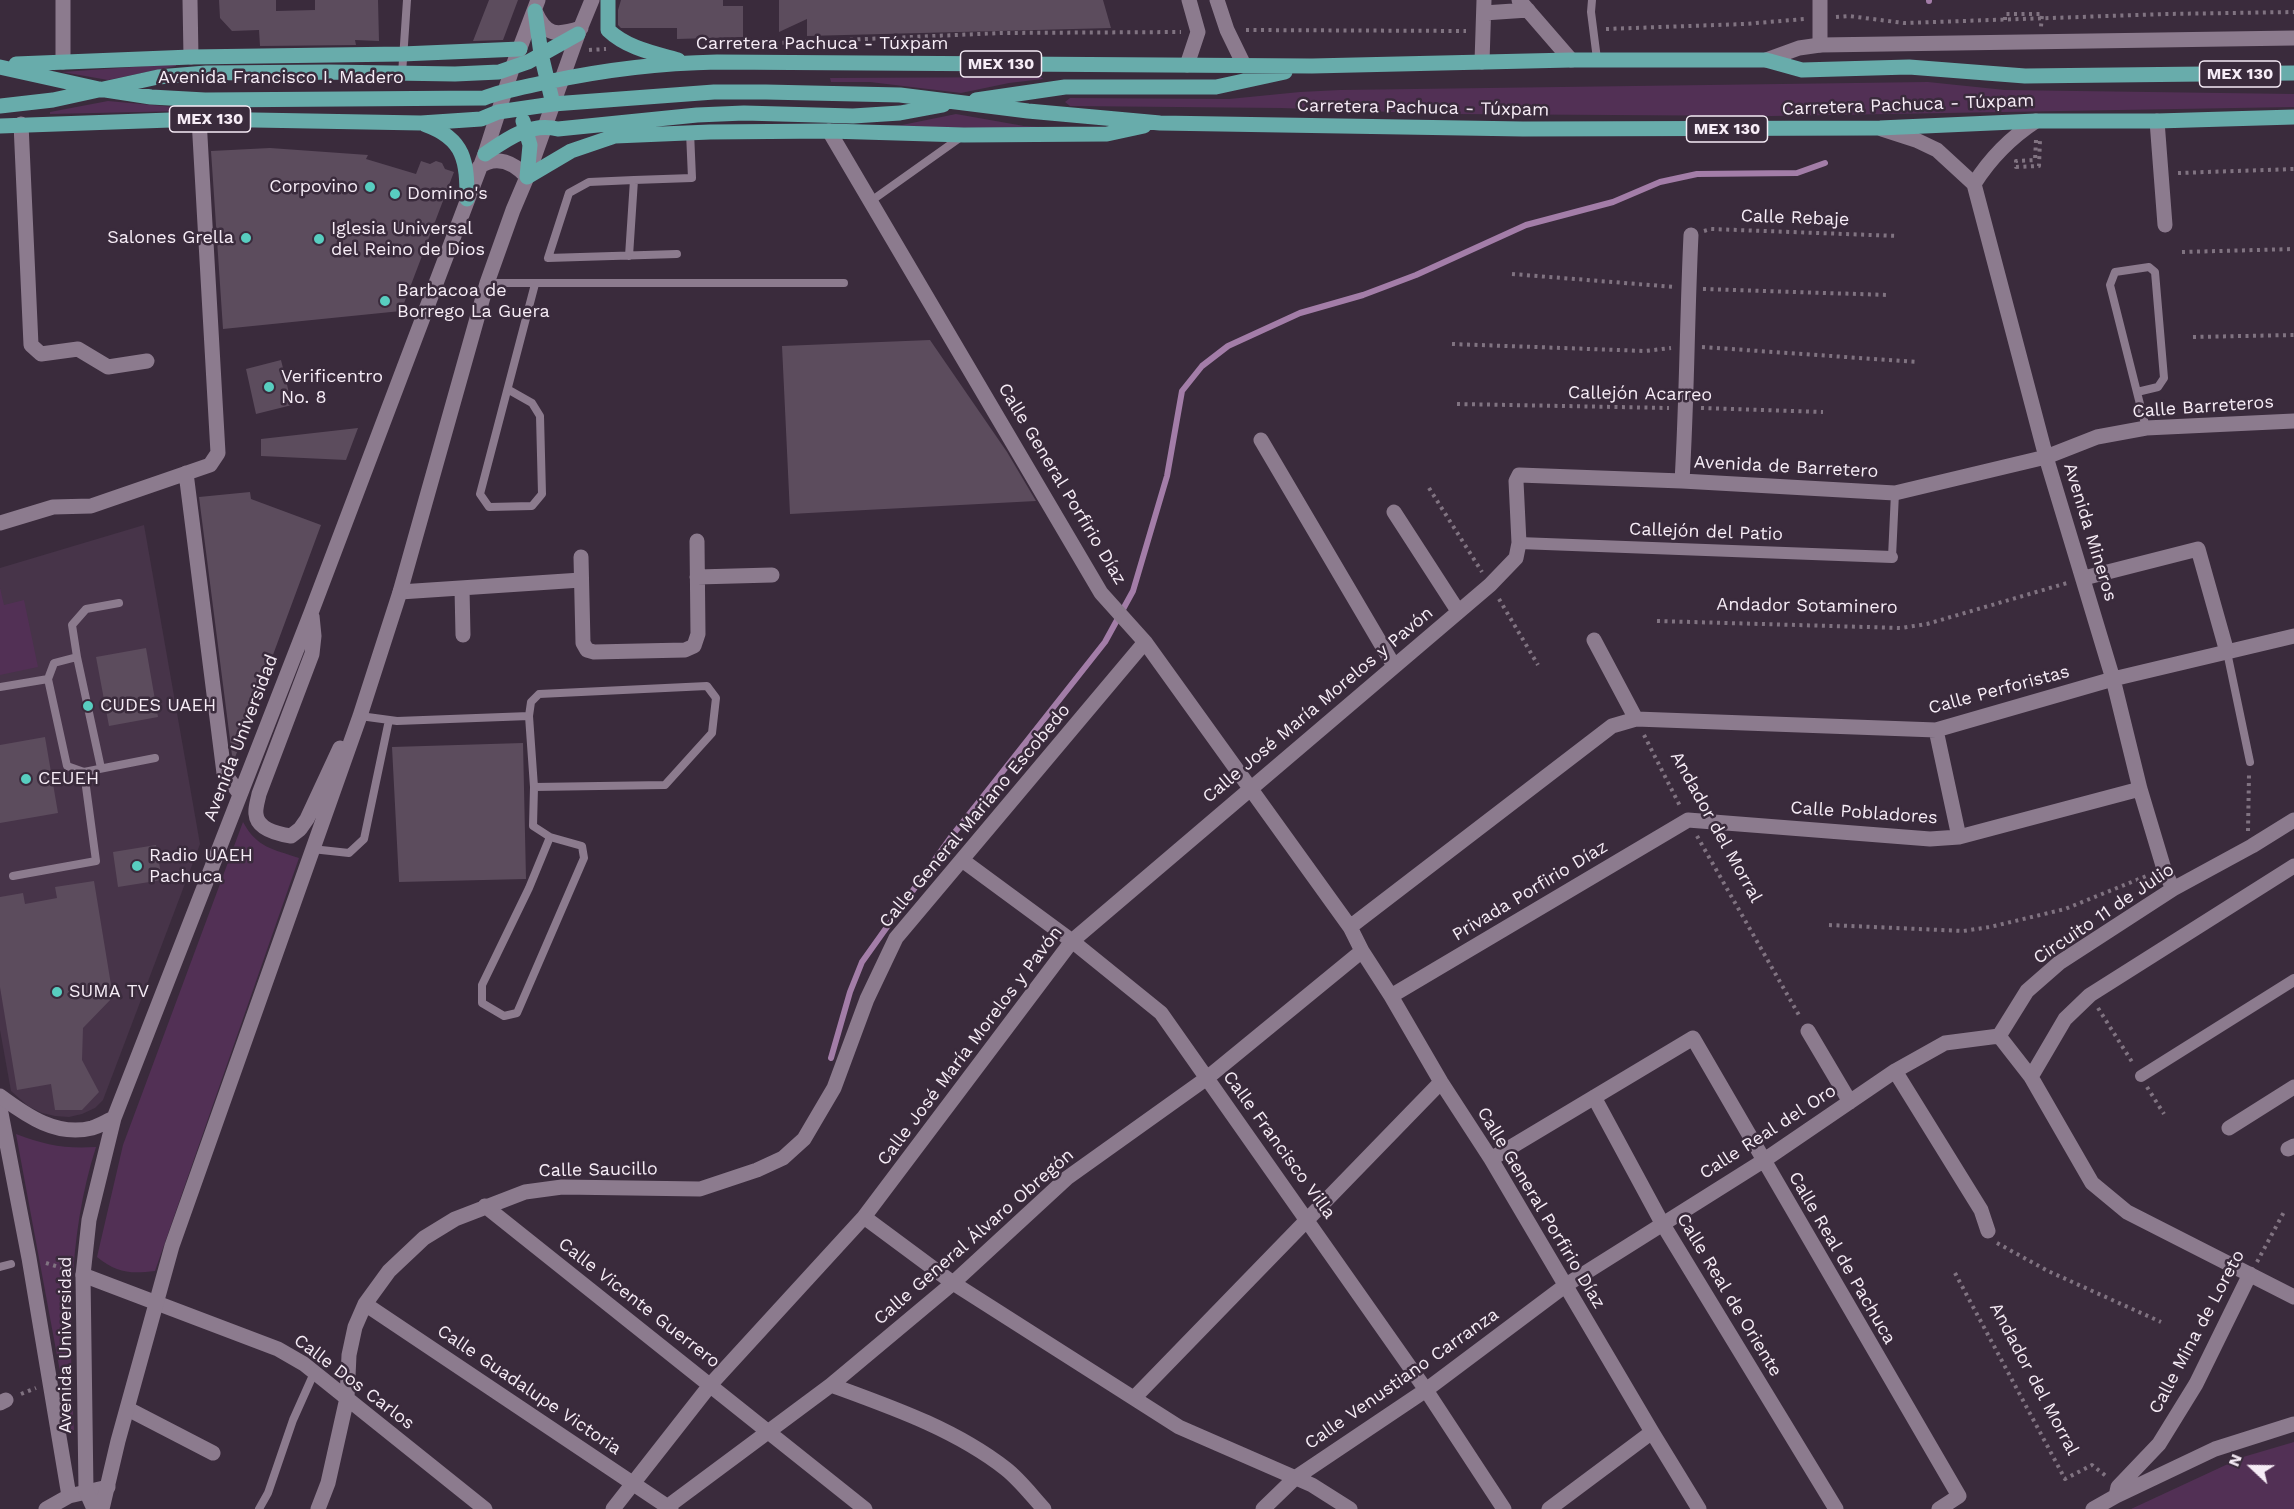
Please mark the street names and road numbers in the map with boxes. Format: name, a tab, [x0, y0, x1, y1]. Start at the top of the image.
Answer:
street label: Carretera Pachuca - Túxpam	[696, 33, 948, 55]
road number: MEX 130	[960, 51, 1042, 77]
road number: MEX 130	[2200, 61, 2280, 87]
street label: Avenida Francisco I. Madero	[158, 67, 404, 89]
street label: Carretera Pachuca - Túxpam	[1781, 90, 2035, 120]
street label: Carretera Pachuca - Túxpam	[1297, 95, 1549, 121]
road number: MEX 130	[170, 106, 250, 132]
road number: MEX 130	[1686, 116, 1768, 142]
street label: Calle Rebaje	[1740, 205, 1850, 231]
street label: Calle General Porfirio Díaz	[993, 379, 1131, 589]
street label: Callejón Acarreo	[1568, 382, 1712, 406]
street label: Calle Barreteros	[2132, 391, 2274, 423]
street label: Avenida de Barretero	[1693, 451, 1879, 483]
street label: Avenida Mineros	[2059, 460, 2121, 604]
street label: Callejón del Patio	[1629, 519, 1783, 545]
street label: Andador Sotaminero	[1716, 594, 1898, 618]
street label: Calle José María Morelos y Pavón	[1199, 602, 1437, 808]
street label: Avenida Universidad	[199, 652, 283, 824]
street label: Calle Perforistas	[1926, 661, 2072, 719]
street label: Calle General Mariano Escobedo	[875, 700, 1075, 932]
street label: Andador del Morral	[1665, 748, 1767, 906]
street label: Calle Pobladores	[1790, 797, 1938, 829]
street label: Privada Porfirio Díaz	[1448, 836, 1612, 946]
street label: Circuito 11 de Julio	[2030, 859, 2178, 969]
street label: Calle José María Morelos y Pavón	[873, 922, 1067, 1170]
street label: Calle Francisco Villa	[1218, 1067, 1340, 1223]
street label: Calle Real del Oro	[1696, 1080, 1840, 1184]
street label: Calle General Porfirio Díaz	[1472, 1103, 1610, 1313]
street label: Calle General Álvaro Obregón	[870, 1144, 1078, 1330]
street label: Calle Saucillo	[538, 1158, 658, 1182]
street label: Calle Real de Pachuca	[1784, 1168, 1900, 1348]
street label: Calle Real de Oriente	[1672, 1209, 1786, 1381]
street label: Calle Vicente Guerrero	[554, 1233, 724, 1373]
street label: Calle Mina de Loreto	[2145, 1246, 2249, 1418]
street label: Avenida Universidad	[55, 1257, 77, 1433]
street label: Andador del Morral	[1985, 1299, 2083, 1459]
street label: Calle Venustiano Carranza	[1301, 1304, 1503, 1454]
street label: Calle Guadalupe Victoria	[433, 1320, 625, 1460]
street label: Calle Dos Carlos	[290, 1330, 418, 1434]

